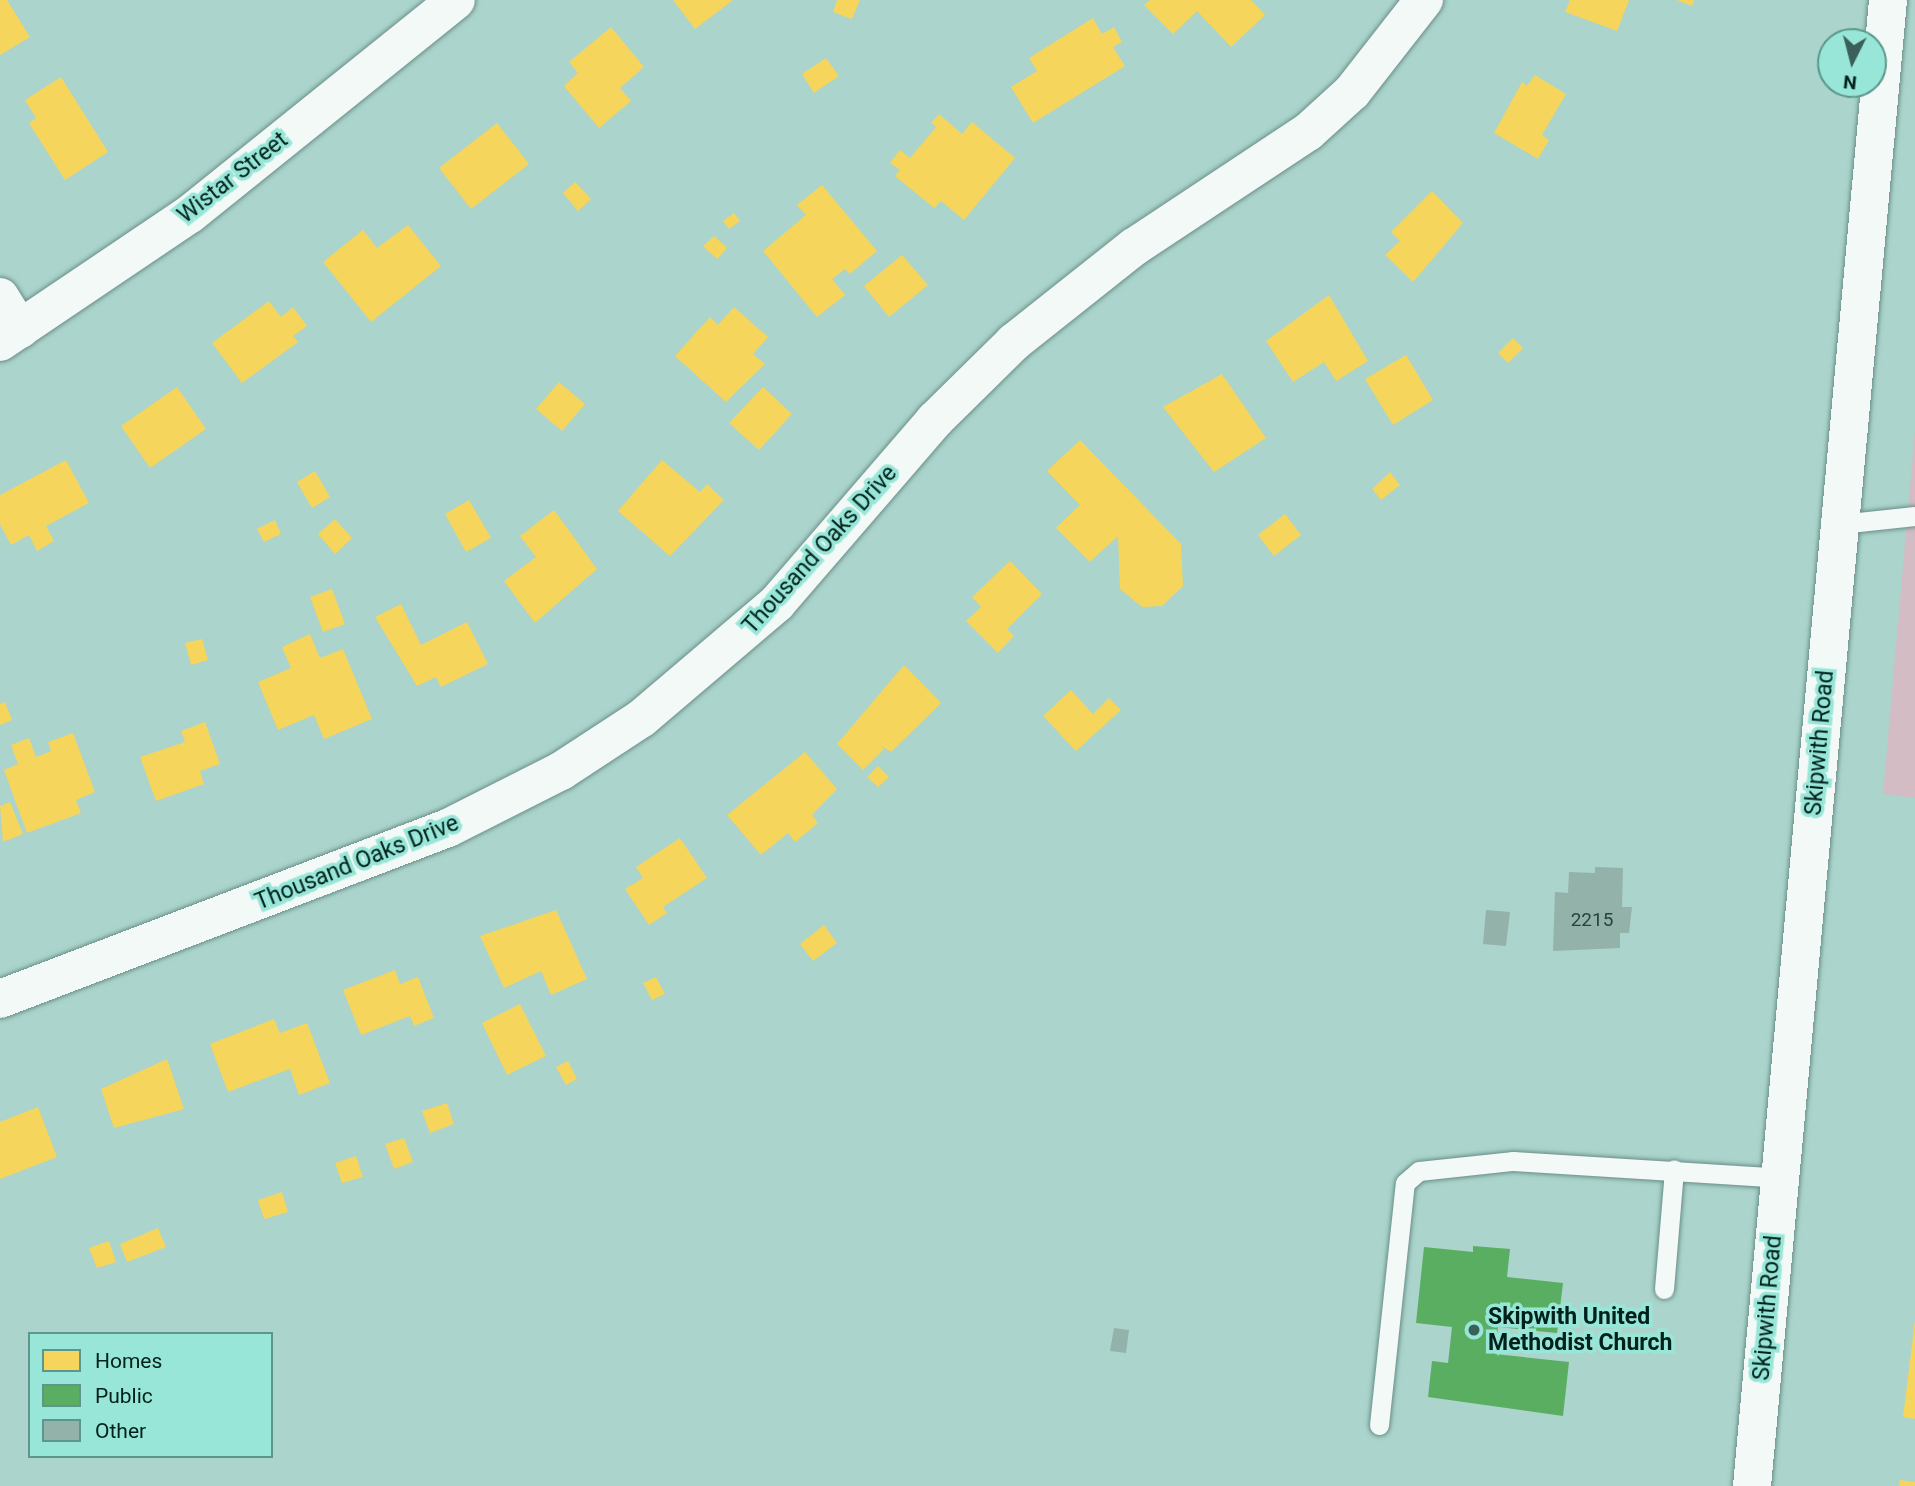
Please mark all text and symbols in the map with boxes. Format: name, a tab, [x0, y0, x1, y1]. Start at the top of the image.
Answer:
north arrow	[1817, 28, 1887, 98]
text: N	[1842, 70, 1858, 95]
street label: Wistar Street	[172, 126, 294, 230]
street label: Thousand Oaks Drive	[737, 460, 903, 640]
street label: Skipwith Road	[1800, 669, 1840, 817]
street label: Thousand Oaks Drive	[251, 810, 463, 916]
house number: 2215	[1571, 909, 1613, 931]
street label: Skipwith Road	[1748, 1234, 1788, 1382]
place label: Skipwith United Methodist Church	[1488, 1303, 1672, 1357]
marker: Skipwith United Methodist Church	[1466, 1322, 1482, 1338]
legend	[28, 1332, 273, 1458]
text: Homes	[95, 1349, 162, 1373]
text: Public	[95, 1384, 153, 1408]
text: Other	[95, 1419, 146, 1443]

